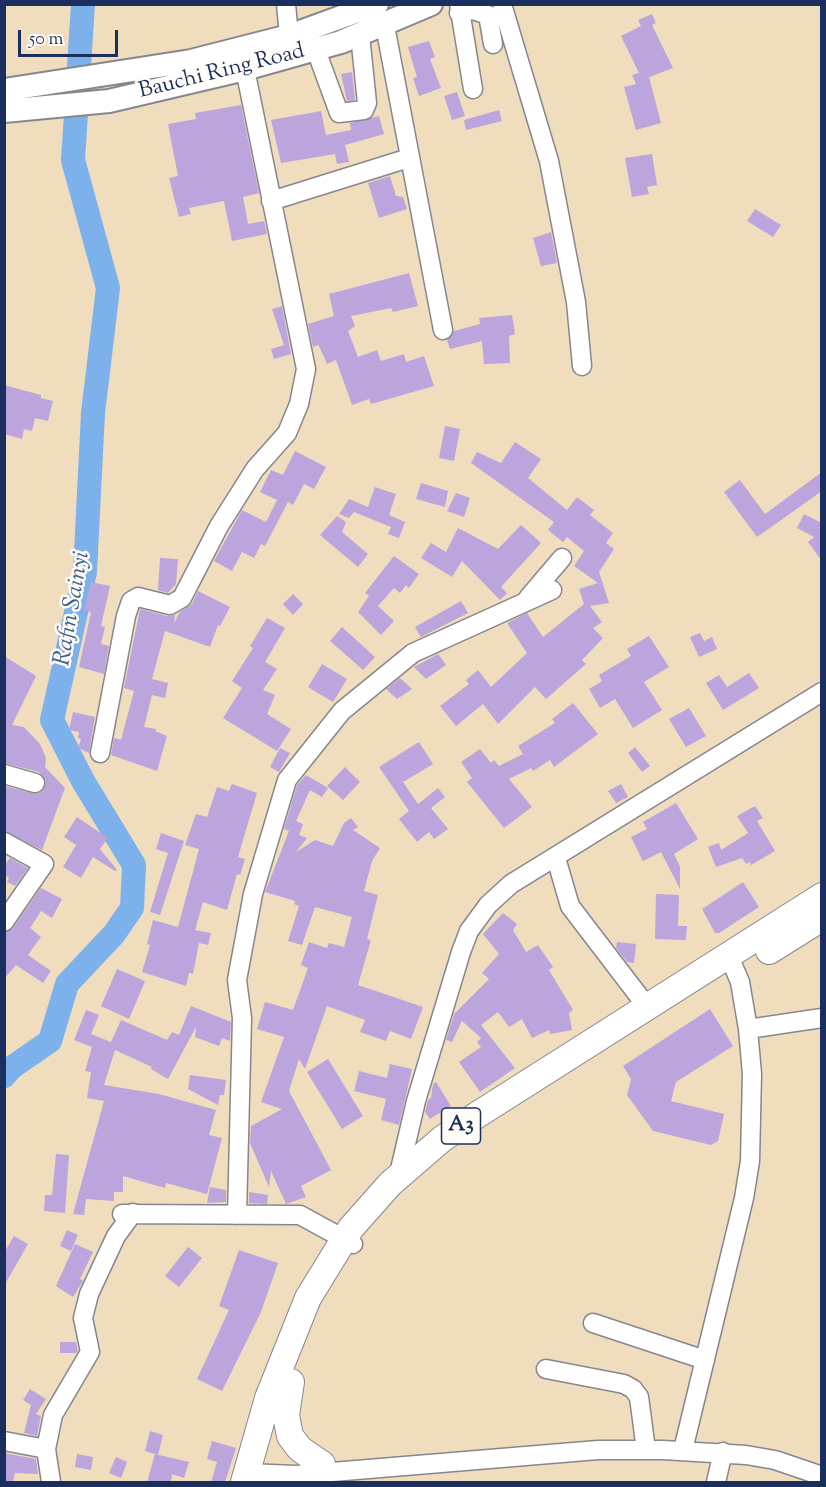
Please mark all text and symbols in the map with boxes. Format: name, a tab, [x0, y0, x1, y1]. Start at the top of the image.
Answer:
scale bar	[21, 18, 122, 56]
text: 50 m	[29, 27, 63, 53]
street label: Bauchi Ring Road	[136, 40, 308, 106]
water label: Rafin Sainyi	[50, 550, 98, 668]
road number: A3	[442, 1108, 480, 1144]

